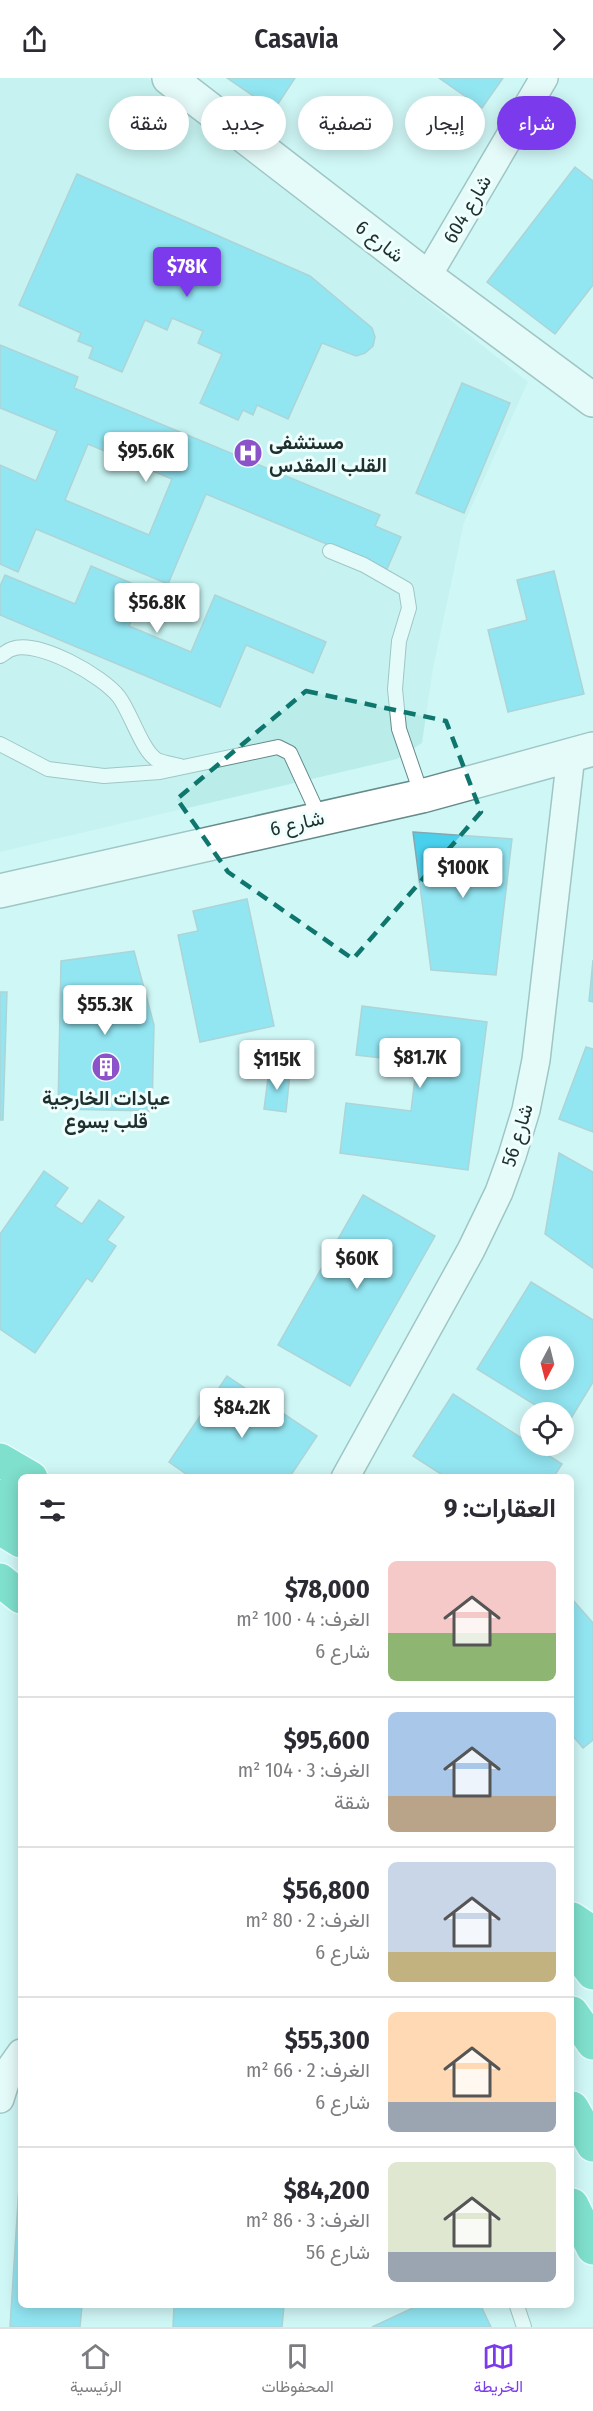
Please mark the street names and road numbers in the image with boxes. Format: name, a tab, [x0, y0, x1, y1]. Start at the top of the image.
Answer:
street label: شارع 604	[438, 171, 498, 248]
street label: شارع 6	[350, 215, 409, 269]
street label: شارع 6	[268, 805, 327, 843]
street label: شارع 56	[496, 1101, 540, 1170]

